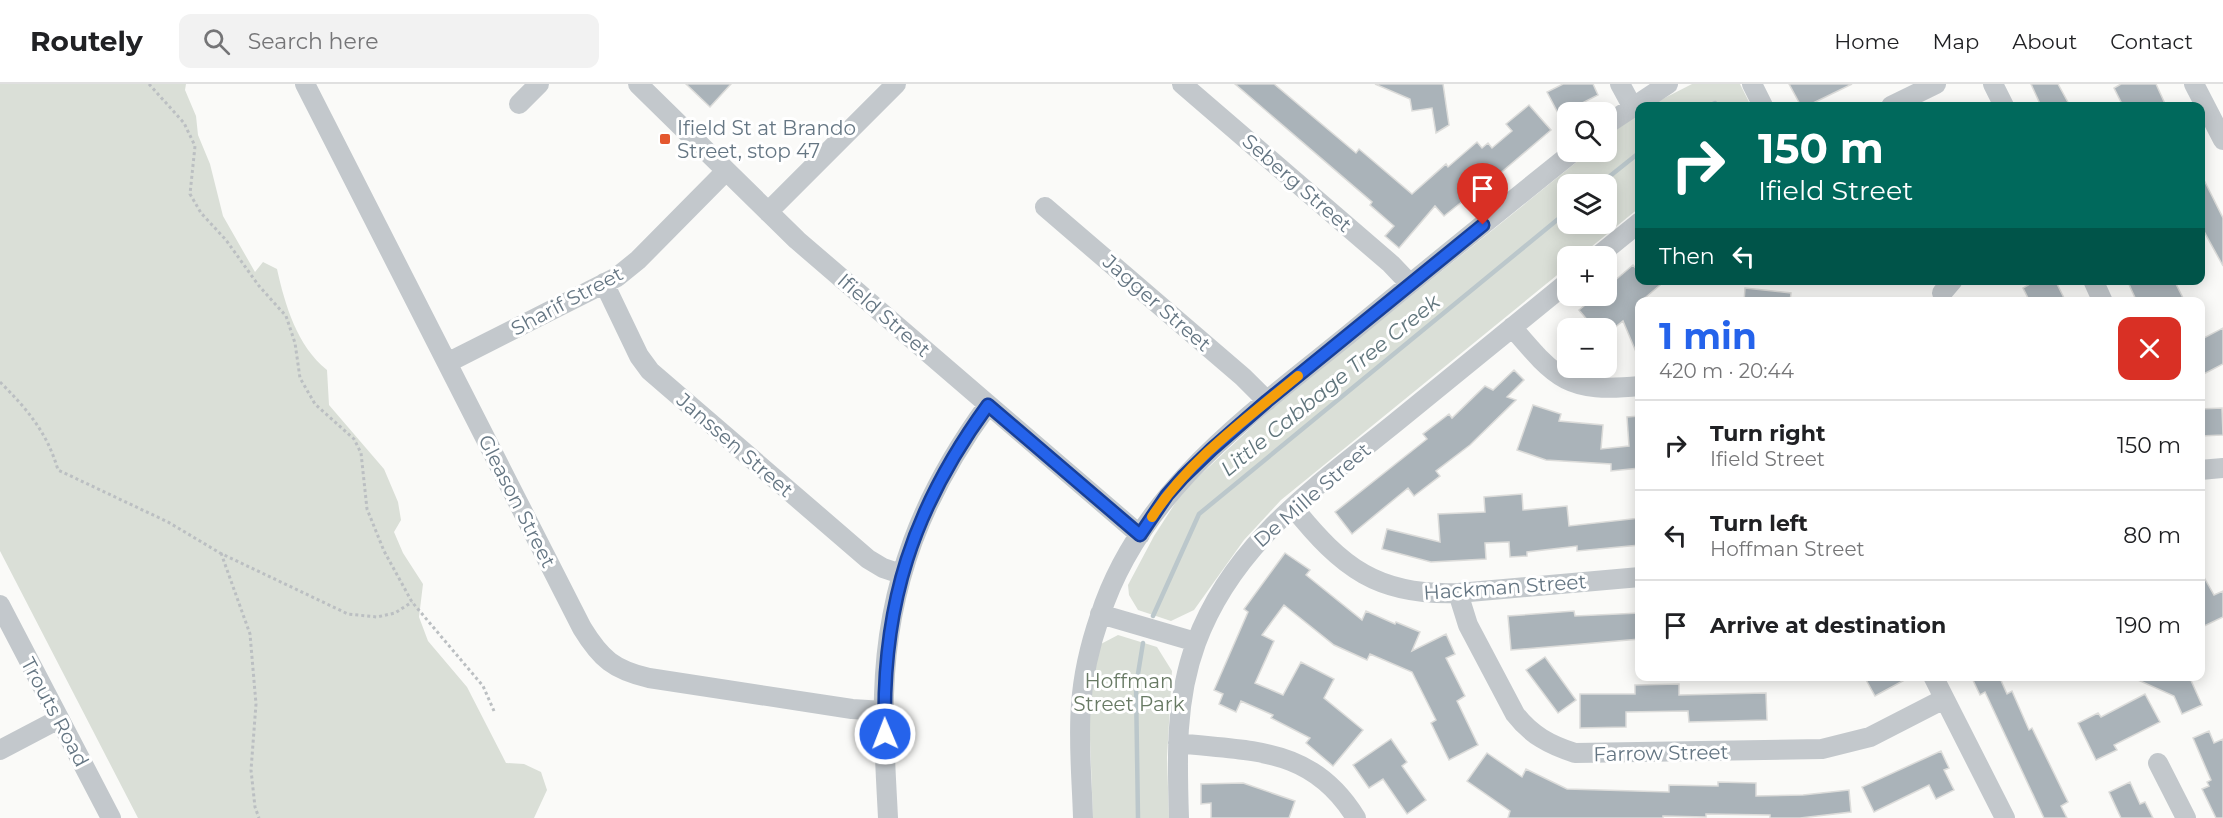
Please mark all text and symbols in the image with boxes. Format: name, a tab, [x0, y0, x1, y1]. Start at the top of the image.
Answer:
search box	[179, 14, 599, 68]
text: Routely	[30, 24, 143, 58]
icon: search	[200, 25, 233, 58]
text: Search here	[248, 28, 379, 55]
text: Home	[1834, 29, 1899, 54]
text: Map	[1932, 29, 1979, 54]
text: About	[2012, 29, 2077, 54]
text: Contact	[2110, 29, 2193, 54]
map controls	[1557, 102, 1617, 378]
button: search	[1557, 102, 1617, 162]
place label: Ifield St at Brando Street, stop 47	[677, 116, 856, 163]
text: 150 m	[1758, 122, 1884, 174]
icon: right	[1659, 126, 1737, 204]
street label: Seberg Street	[1237, 129, 1357, 237]
marker: Ifield St at Brando Street, stop 47	[658, 132, 672, 146]
pin	[1457, 163, 1508, 225]
icon: arrive	[1466, 172, 1499, 205]
button: layers	[1557, 174, 1617, 234]
text: Ifield Street	[1758, 174, 1913, 207]
icon: left	[1727, 240, 1760, 273]
text: Then	[1659, 243, 1715, 270]
button: +	[1557, 246, 1617, 306]
street label: Jagger Street	[1097, 249, 1216, 356]
street label: Sharif Street	[507, 261, 627, 341]
street label: Ifield Street	[833, 268, 935, 362]
water label: Little Cabbage Tree Creek	[1215, 288, 1446, 481]
text: 1 min	[1659, 314, 1757, 358]
button: close	[2118, 317, 2181, 380]
button: −	[1557, 318, 1617, 378]
text: 420 m · 20:44	[1659, 359, 1794, 383]
street label: Janssen Street	[671, 387, 798, 502]
text: Turn right	[1710, 420, 1825, 447]
icon: right	[1659, 429, 1692, 462]
street label: Gleason Street	[473, 431, 561, 571]
text: 150 m	[2117, 432, 2181, 459]
street label: De Mille Street	[1249, 438, 1375, 552]
text: Ifield Street	[1710, 447, 1825, 471]
text: Turn left	[1710, 510, 1808, 537]
icon: left	[1659, 519, 1692, 552]
text: 80 m	[2123, 522, 2181, 549]
text: Hoffman Street	[1710, 537, 1865, 561]
street label: Hackman Street	[1423, 569, 1587, 605]
icon: arrive	[1659, 609, 1692, 642]
text: Arrive at destination	[1710, 612, 1946, 639]
text: 190 m	[2116, 612, 2181, 639]
street label: Trouts Road	[16, 653, 94, 771]
park label: Hoffman Street Park	[1073, 669, 1185, 716]
position arrow	[853, 702, 917, 766]
street label: Farrow Street	[1593, 740, 1729, 766]

